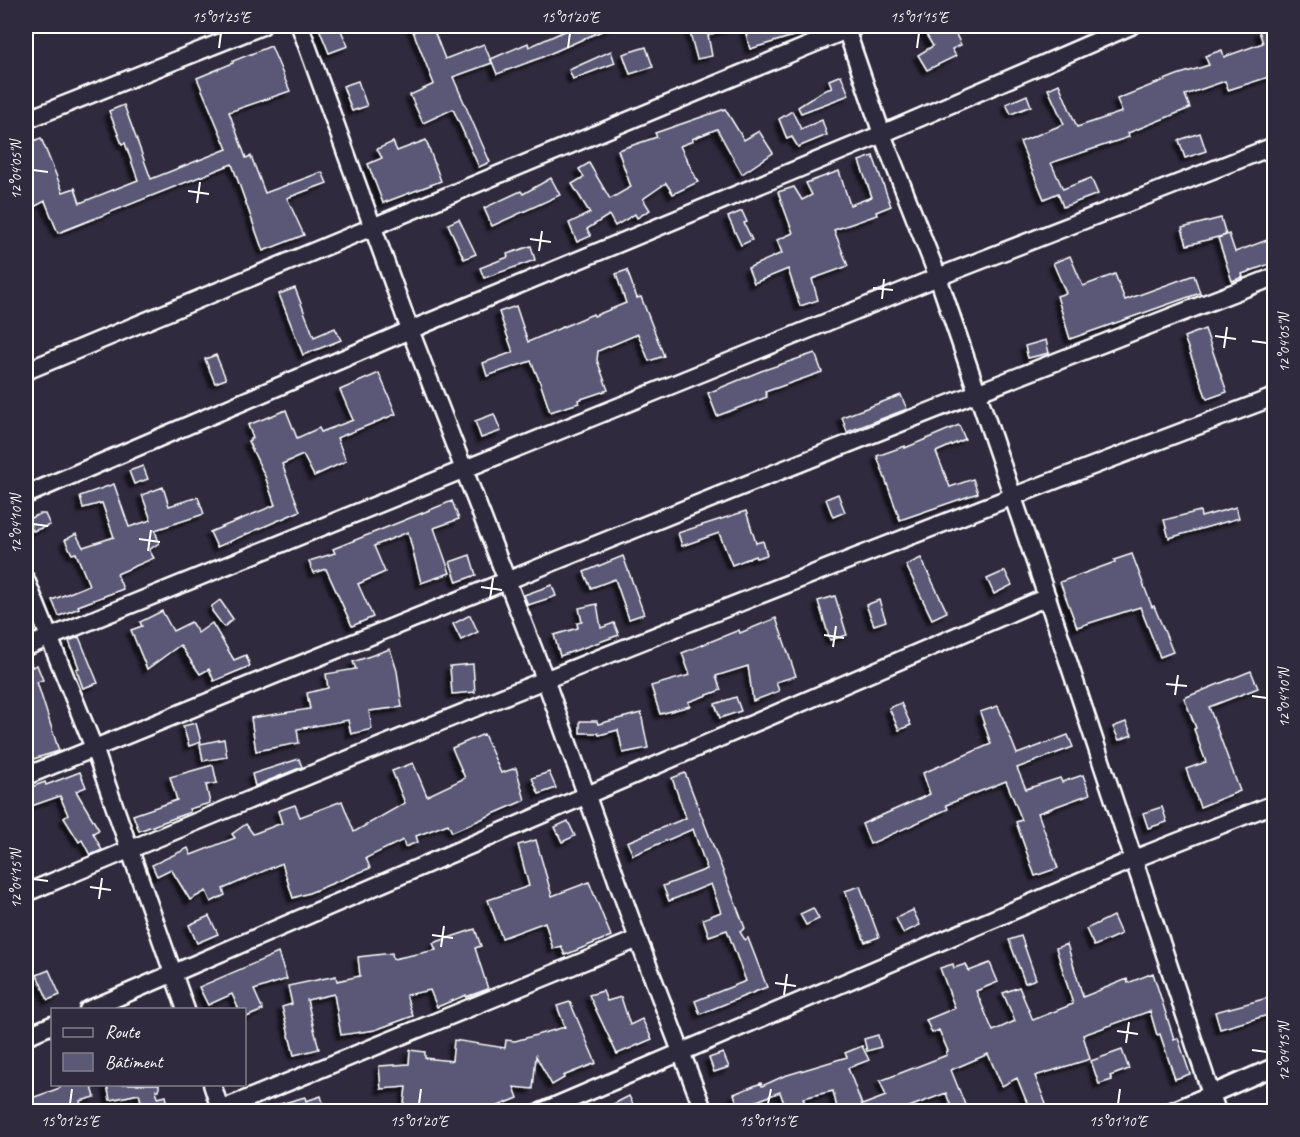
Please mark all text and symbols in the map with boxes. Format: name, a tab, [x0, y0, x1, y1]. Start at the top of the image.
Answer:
text: 15°01'25"E	[192, 8, 252, 27]
text: 15°01'20"E	[541, 8, 601, 27]
text: 15°01'15"E	[890, 8, 950, 27]
text: 12°04'05"N	[7, 137, 26, 200]
text: 12°04'05"N	[1275, 310, 1294, 373]
text: 12°04'10"N	[7, 491, 26, 554]
text: 12°04'10"N	[1275, 665, 1294, 728]
text: 12°04'15"N	[7, 846, 26, 909]
legend	[51, 1008, 246, 1086]
text: 12°04'15"N	[1275, 1019, 1294, 1082]
text: Route	[105, 1021, 140, 1043]
text: Bâtiment	[105, 1051, 165, 1073]
text: 15°01'25"E	[41, 1112, 101, 1131]
text: 15°01'20"E	[390, 1112, 450, 1131]
text: 15°01'15"E	[739, 1112, 799, 1131]
text: 15°01'10"E	[1089, 1112, 1149, 1131]

